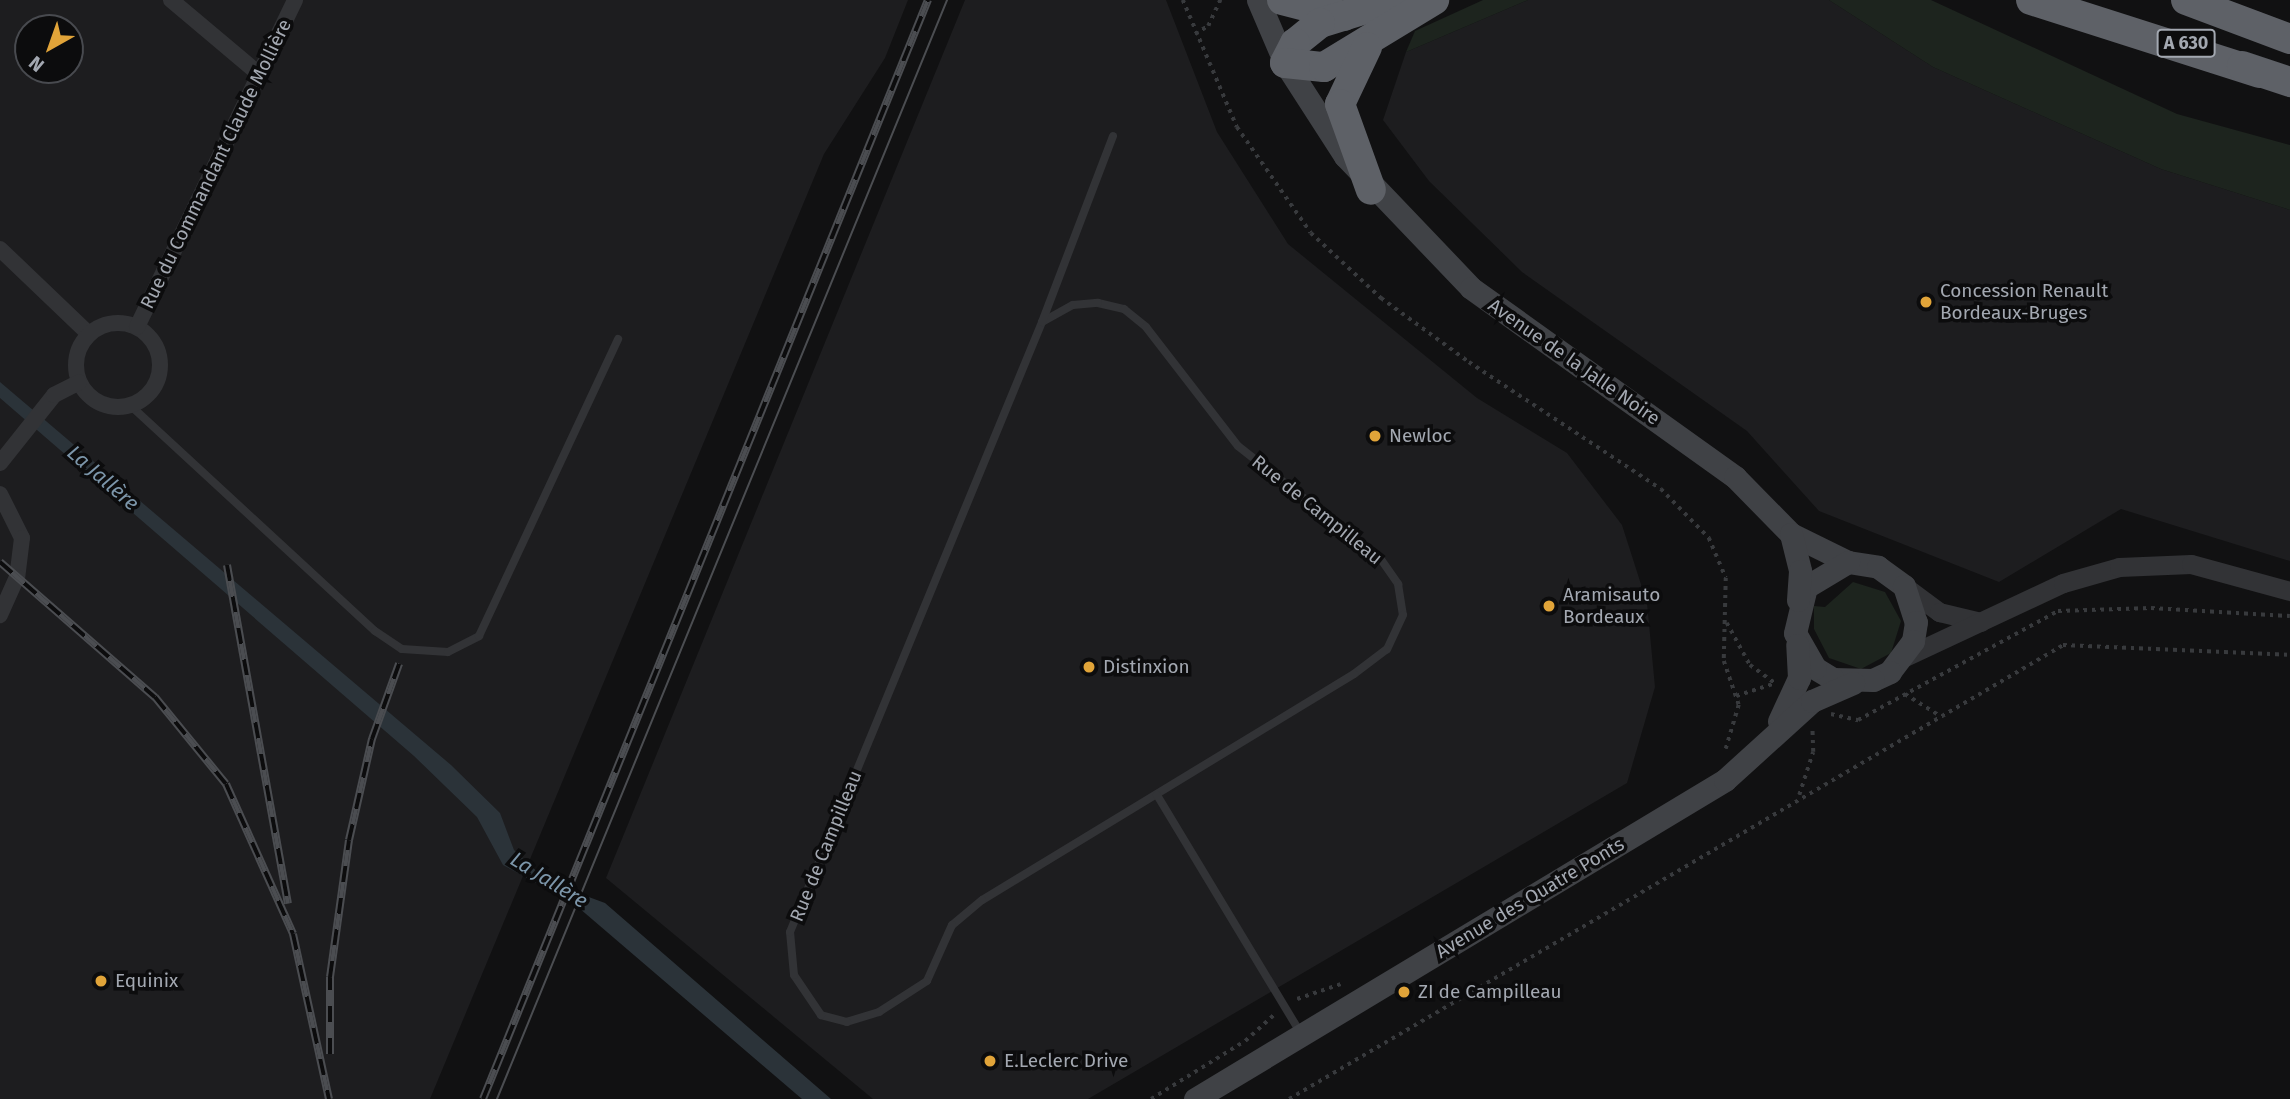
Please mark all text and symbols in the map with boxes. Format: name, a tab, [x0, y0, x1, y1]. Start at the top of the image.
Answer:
north arrow	[14, 14, 84, 84]
street label: Rue du Commandant Claude Mollière	[136, 15, 296, 313]
road number: A 630	[2156, 28, 2216, 58]
text: N	[24, 51, 49, 77]
place label: Concession Renault Bordeaux-Bruges	[1940, 280, 2108, 324]
street label: Avenue de la Jalle Noire	[1484, 294, 1664, 430]
marker: Concession Renault Bordeaux-Bruges	[1918, 294, 1934, 310]
place label: Newloc	[1389, 425, 1452, 447]
marker: Newloc	[1367, 428, 1383, 444]
water label: La Jallère	[62, 440, 144, 516]
street label: Rue de Campilleau	[1247, 450, 1387, 570]
place label: Aramisauto Bordeaux	[1563, 584, 1660, 628]
marker: Aramisauto Bordeaux	[1541, 598, 1557, 614]
place label: Distinxion	[1103, 656, 1190, 678]
marker: Distinxion	[1081, 659, 1097, 675]
street label: Rue de Campilleau	[785, 767, 867, 925]
street label: Avenue des Quatre Ponts	[1432, 833, 1628, 963]
water label: La Jallère	[506, 846, 592, 914]
place label: Equinix	[115, 970, 178, 992]
marker: Equinix	[93, 973, 109, 989]
place label: ZI de Campilleau	[1418, 981, 1562, 1003]
marker: ZI de Campilleau	[1396, 984, 1412, 1000]
place label: E.Leclerc Drive	[1004, 1050, 1128, 1072]
marker: E.Leclerc Drive	[982, 1053, 998, 1069]

